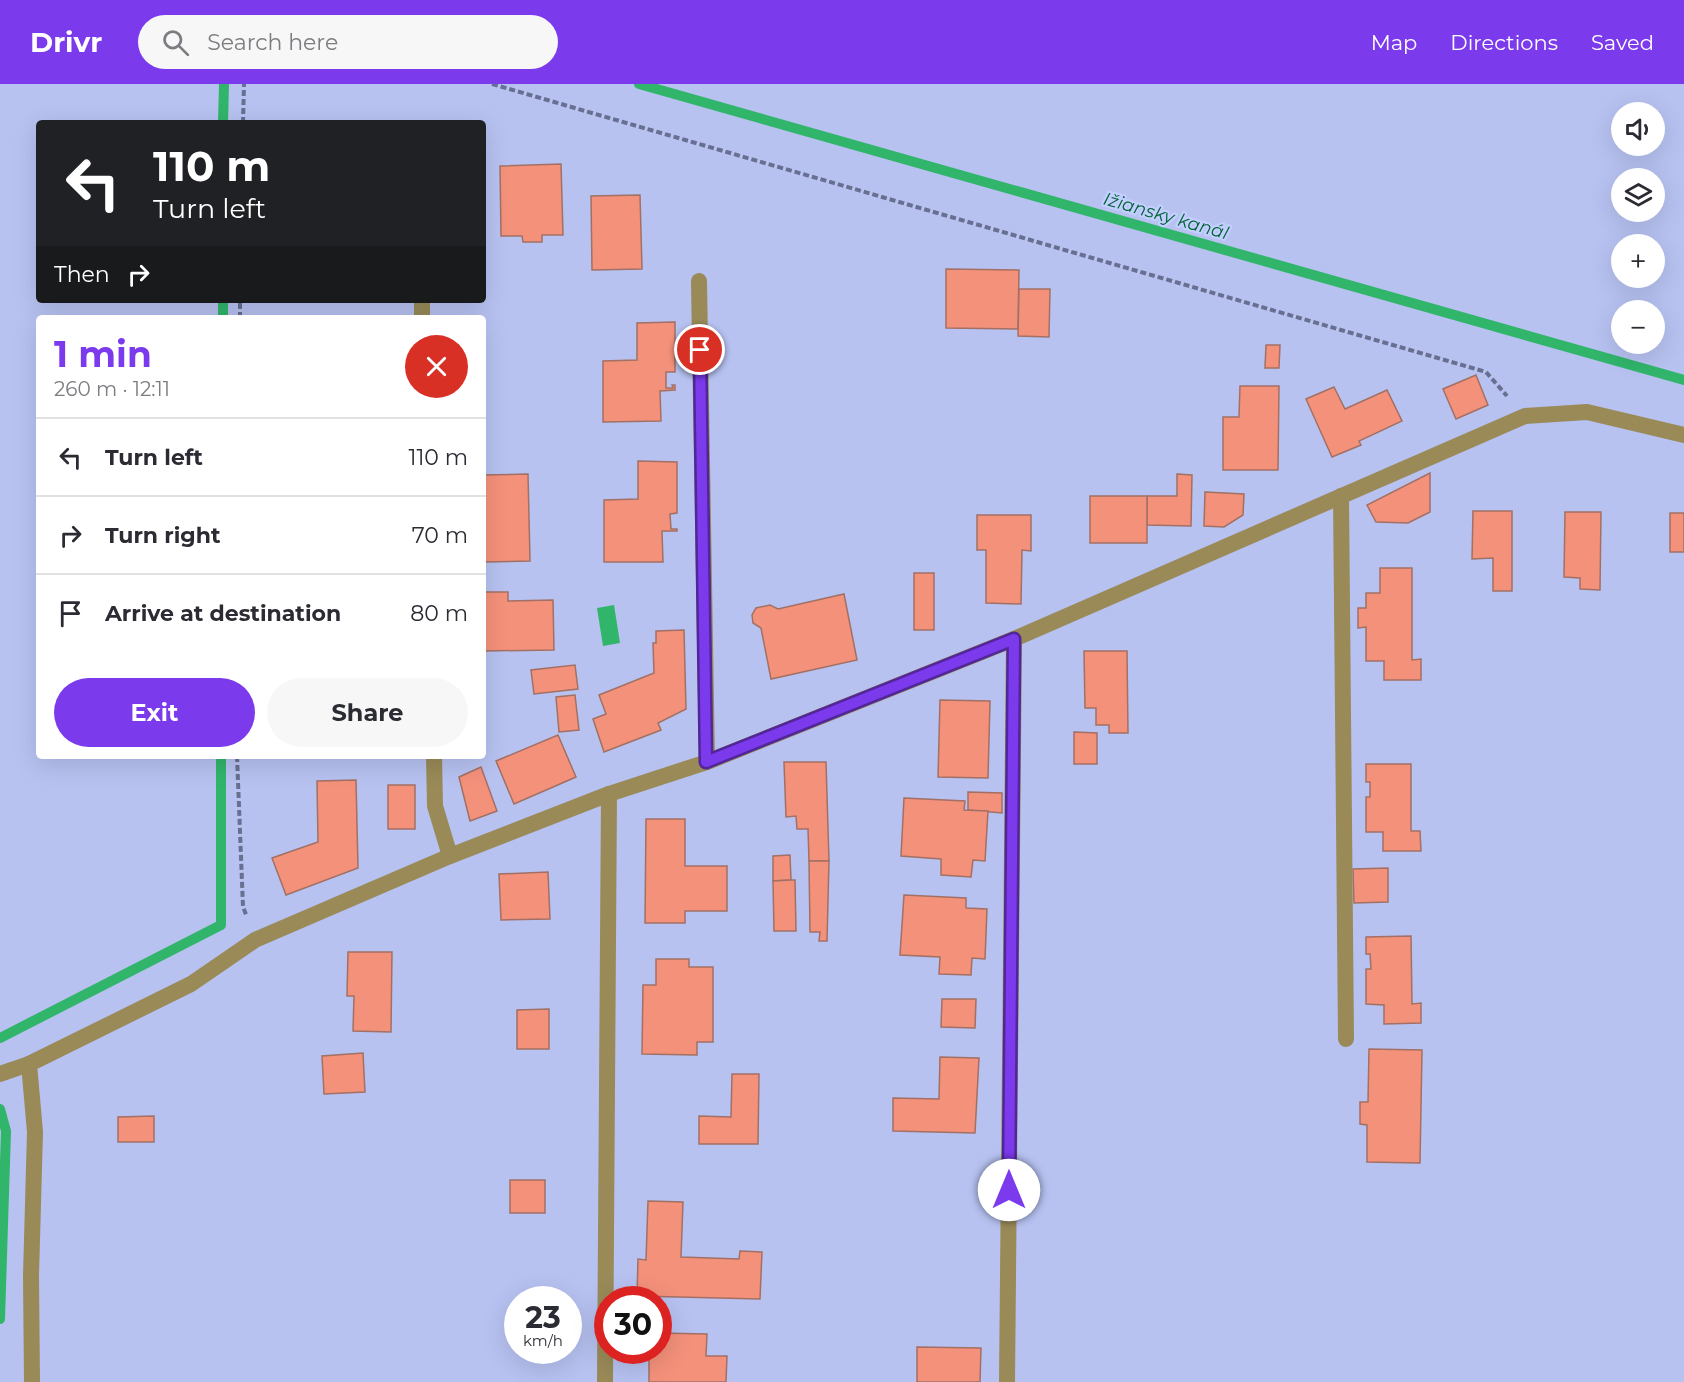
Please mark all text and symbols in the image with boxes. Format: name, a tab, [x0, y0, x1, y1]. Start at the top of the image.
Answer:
search box	[138, 15, 558, 69]
text: Drivr	[30, 25, 102, 59]
icon: search	[159, 26, 192, 59]
text: Search here	[207, 29, 338, 56]
text: Map	[1371, 30, 1417, 55]
text: Directions	[1450, 30, 1558, 55]
text: Saved	[1591, 30, 1654, 55]
map controls	[1611, 102, 1665, 354]
button: sound	[1611, 102, 1665, 156]
text: 110 m	[153, 140, 270, 192]
icon: left	[54, 144, 132, 222]
button: layers	[1611, 168, 1665, 222]
water label: Ižiansky kanál	[1101, 188, 1231, 244]
text: Turn left	[153, 192, 266, 225]
button: +	[1611, 234, 1665, 288]
icon: right	[122, 258, 155, 291]
text: Then	[54, 261, 110, 288]
button: −	[1611, 300, 1665, 354]
pin	[674, 324, 725, 375]
text: 1 min	[54, 332, 152, 376]
icon: arrive	[683, 333, 716, 366]
button: close	[405, 335, 468, 398]
text: 260 m · 12:11	[54, 377, 170, 401]
icon: left	[54, 441, 87, 474]
text: Turn left	[105, 444, 203, 471]
text: 110 m	[408, 444, 468, 471]
icon: right	[54, 519, 87, 552]
text: Turn right	[105, 522, 220, 549]
text: 70 m	[412, 522, 468, 549]
icon: arrive	[54, 597, 87, 630]
text: Arrive at destination	[105, 600, 341, 627]
text: 80 m	[410, 600, 468, 627]
button: Exit	[54, 678, 255, 747]
button: Share	[267, 678, 468, 747]
position arrow	[977, 1158, 1041, 1222]
speed limit sign: 30	[594, 1286, 672, 1364]
text: 23	[525, 1299, 561, 1336]
text: km/h	[523, 1331, 563, 1350]

